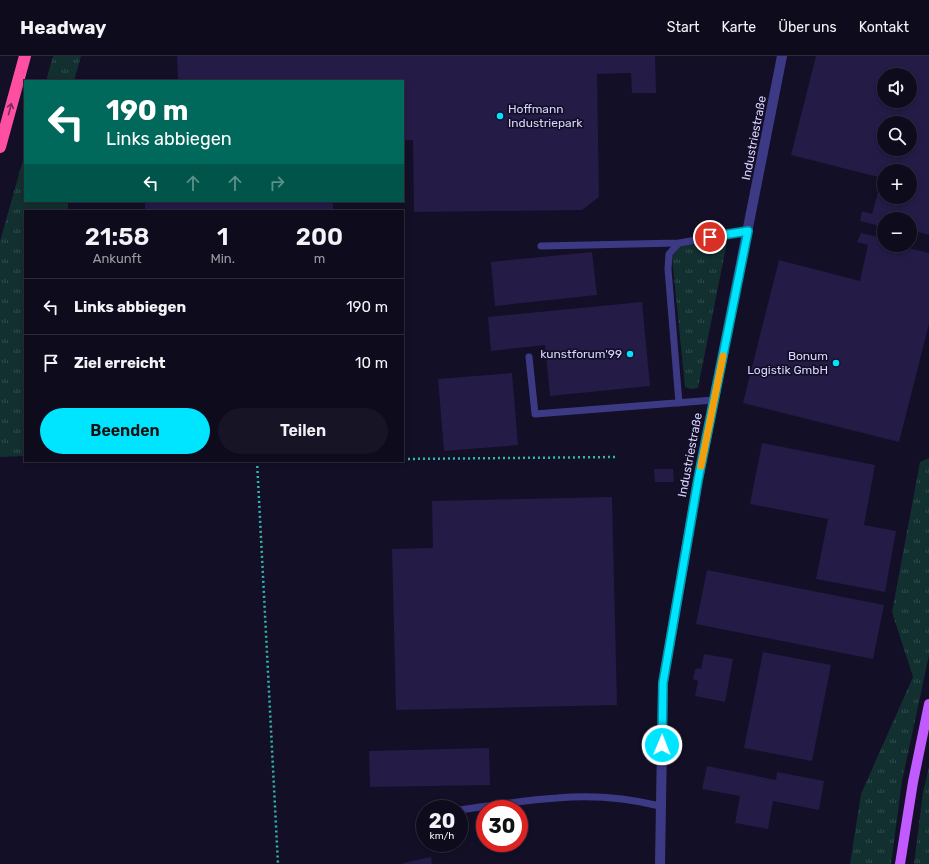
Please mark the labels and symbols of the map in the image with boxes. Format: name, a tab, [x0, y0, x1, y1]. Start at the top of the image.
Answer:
street label: Industriestraße	[739, 94, 769, 181]
place label: Hoffmann Industriepark	[508, 102, 583, 130]
one-way arrow	[7, 103, 15, 116]
marker: Hoffmann Industriepark	[495, 111, 505, 121]
pin	[693, 220, 727, 254]
place label: kunstforum'99	[540, 347, 622, 361]
marker: kunstforum'99	[625, 349, 635, 359]
place label: Bonum Logistik GmbH	[747, 349, 828, 377]
marker: Bonum Logistik GmbH	[831, 358, 841, 368]
street label: Industriestraße	[675, 411, 705, 498]
position arrow	[641, 724, 683, 766]
speed limit sign: 30	[476, 800, 528, 852]

